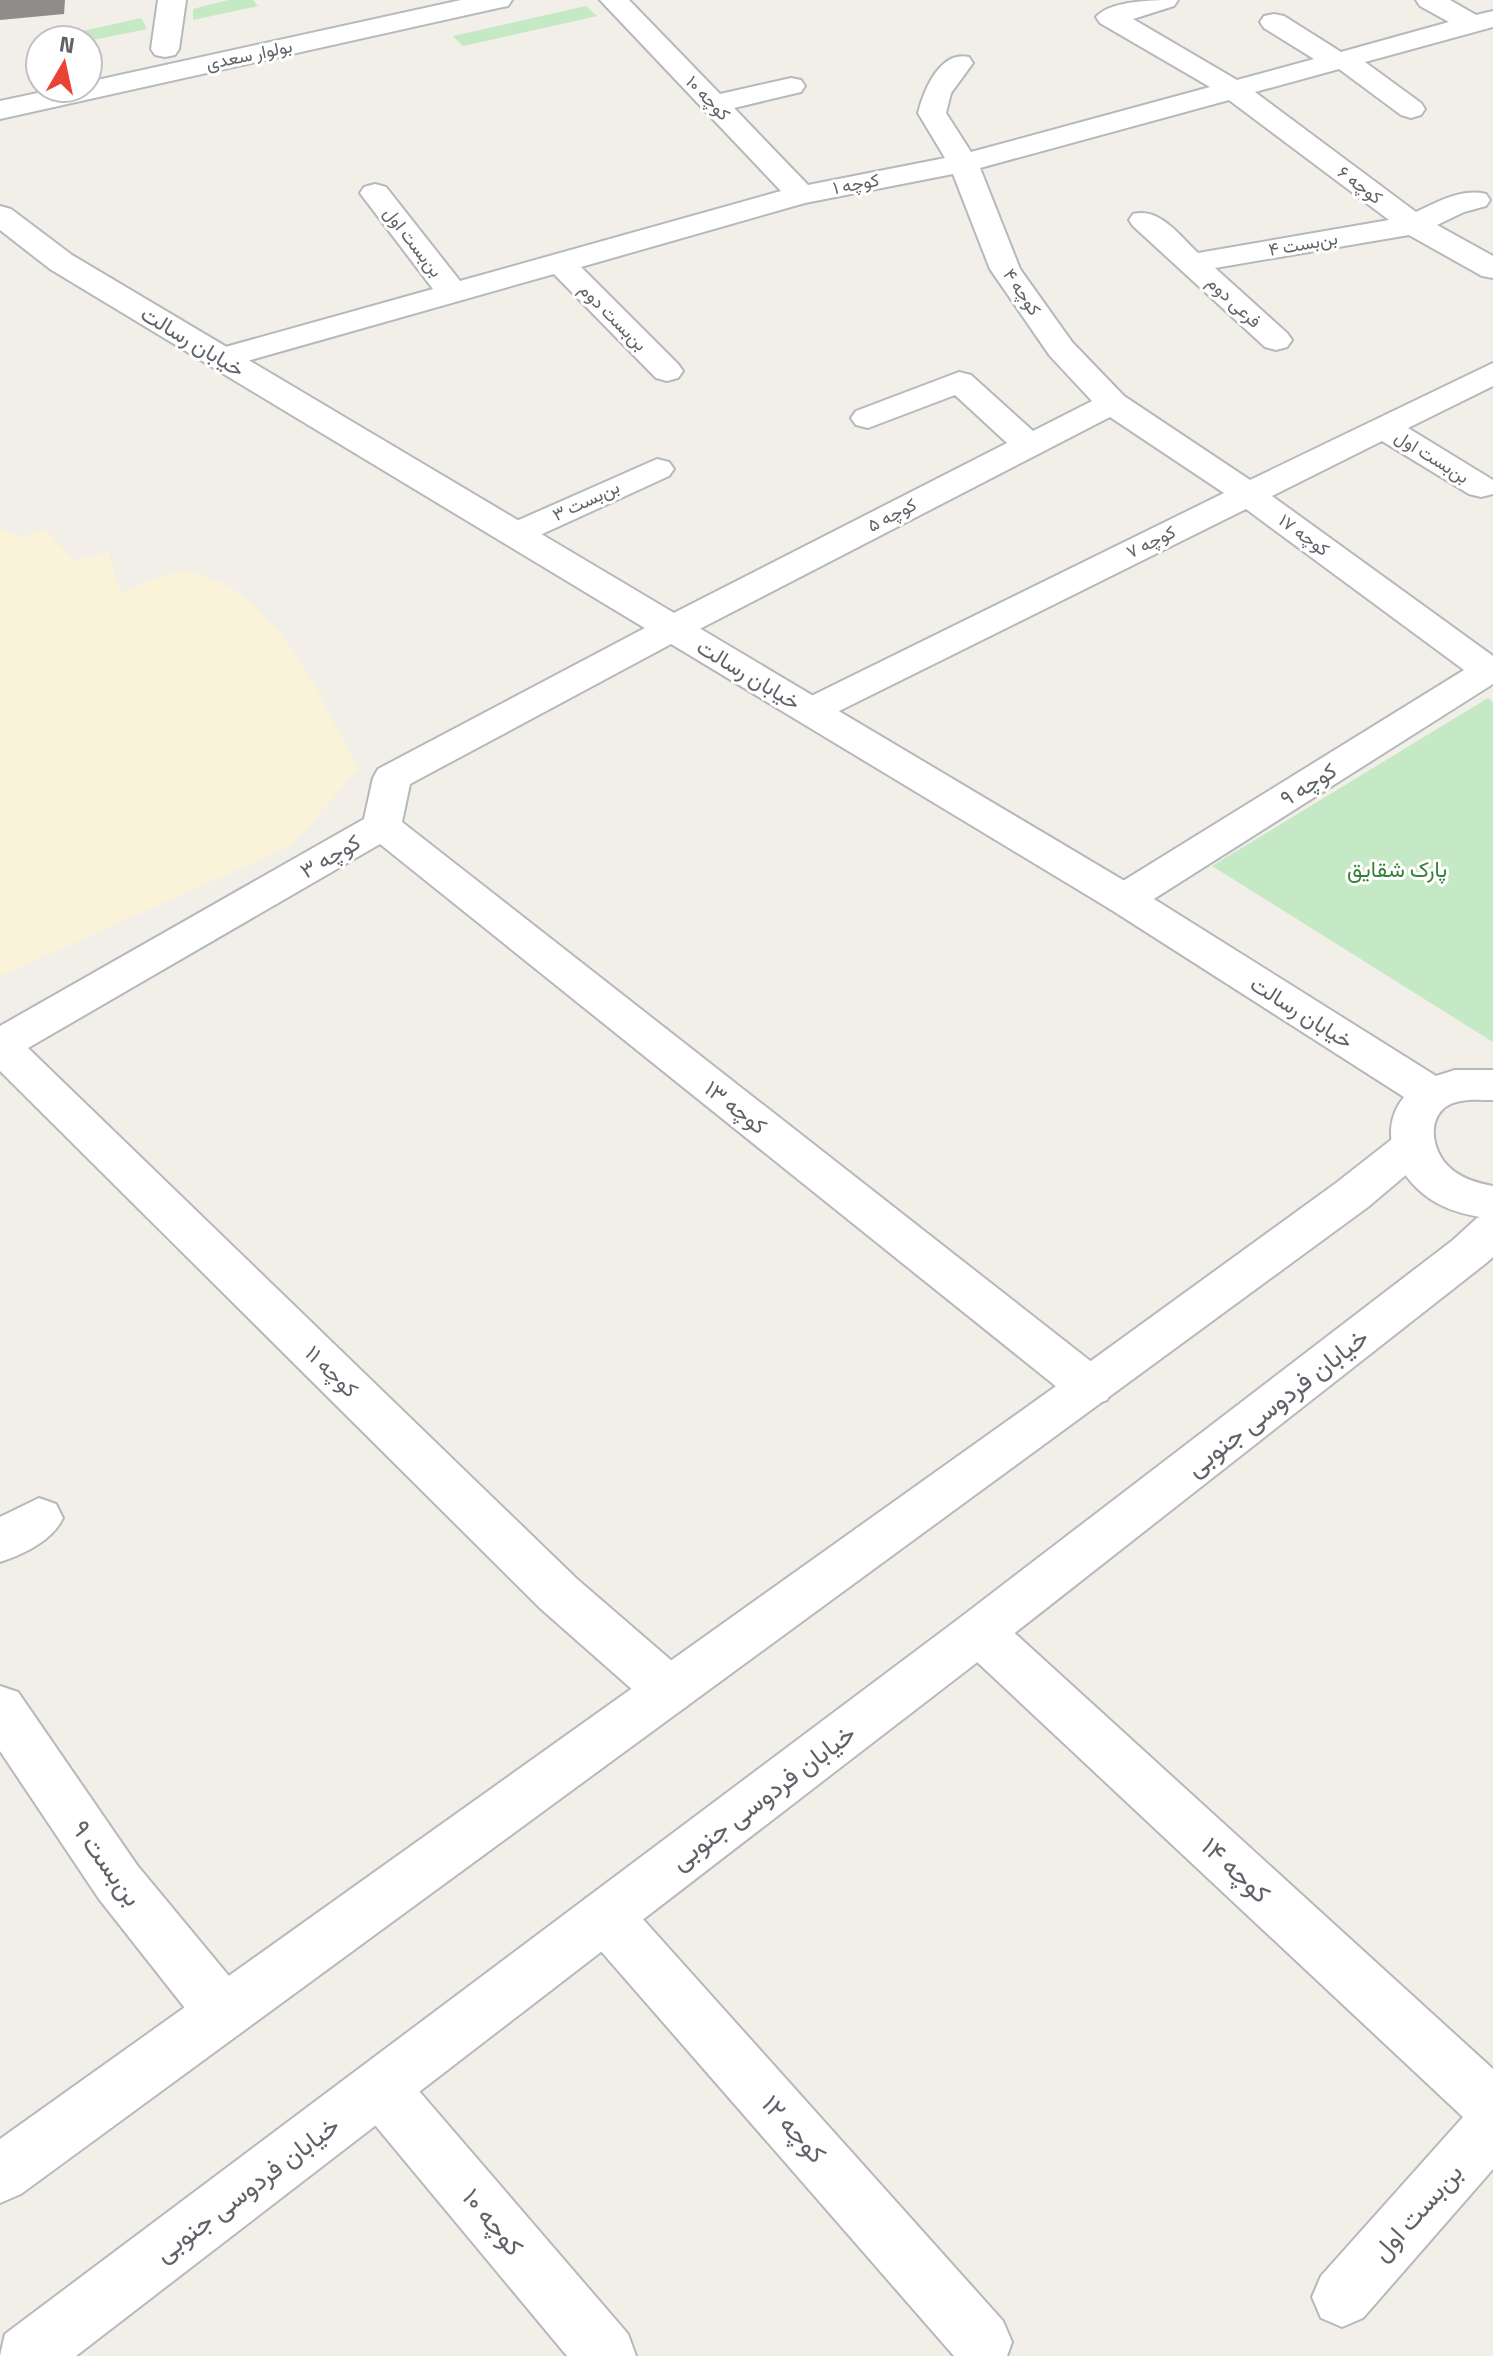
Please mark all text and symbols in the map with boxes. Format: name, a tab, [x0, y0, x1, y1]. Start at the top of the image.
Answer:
north arrow	[24, 24, 104, 104]
text: N	[57, 26, 77, 62]
street label: بولوار سعدی	[203, 32, 295, 77]
street label: کوچه ۱۰	[680, 69, 737, 127]
street label: کوچه ۶	[1332, 159, 1388, 210]
street label: کوچه ۱	[830, 166, 881, 201]
street label: بن‌بست اول	[377, 201, 450, 283]
street label: بن‌بست ۴	[1266, 224, 1340, 263]
street label: کوچه ۴	[997, 263, 1048, 321]
street label: فرعی دوم	[1201, 269, 1268, 334]
street label: بن‌بست دوم	[573, 276, 654, 357]
street label: خیابان رسالت	[134, 297, 252, 385]
street label: بن‌بست اول	[1390, 423, 1475, 490]
street label: بن‌بست ۳	[548, 473, 624, 528]
street label: کوچه ۵	[862, 491, 921, 538]
street label: کوچه ۱۷	[1273, 507, 1335, 562]
street label: کوچه ۷	[1122, 518, 1180, 565]
street label: خیابان رسالت	[690, 630, 808, 718]
street label: کوچه ۹	[1273, 753, 1343, 815]
street label: کوچه ۳	[293, 825, 367, 887]
park label: پارک شقایق	[1347, 852, 1447, 886]
street label: خیابان رسالت	[1244, 967, 1360, 1057]
street label: کوچه ۱۳	[697, 1072, 775, 1143]
street label: خیابان فردوسی جنوبی	[1177, 1318, 1377, 1486]
street label: کوچه ۱۱	[297, 1337, 367, 1405]
street label: خیابان فردوسی جنوبی	[662, 1714, 864, 1879]
street label: بن‌بست ۹	[63, 1811, 152, 1914]
street label: کوچه ۱۴	[1193, 1827, 1280, 1912]
street label: کوچه ۱۲	[753, 2086, 836, 2172]
street label: خیابان فردوسی جنوبی	[146, 2106, 348, 2271]
street label: بن‌بست اول	[1362, 2154, 1471, 2269]
street label: کوچه ۱۰	[453, 2179, 533, 2264]

